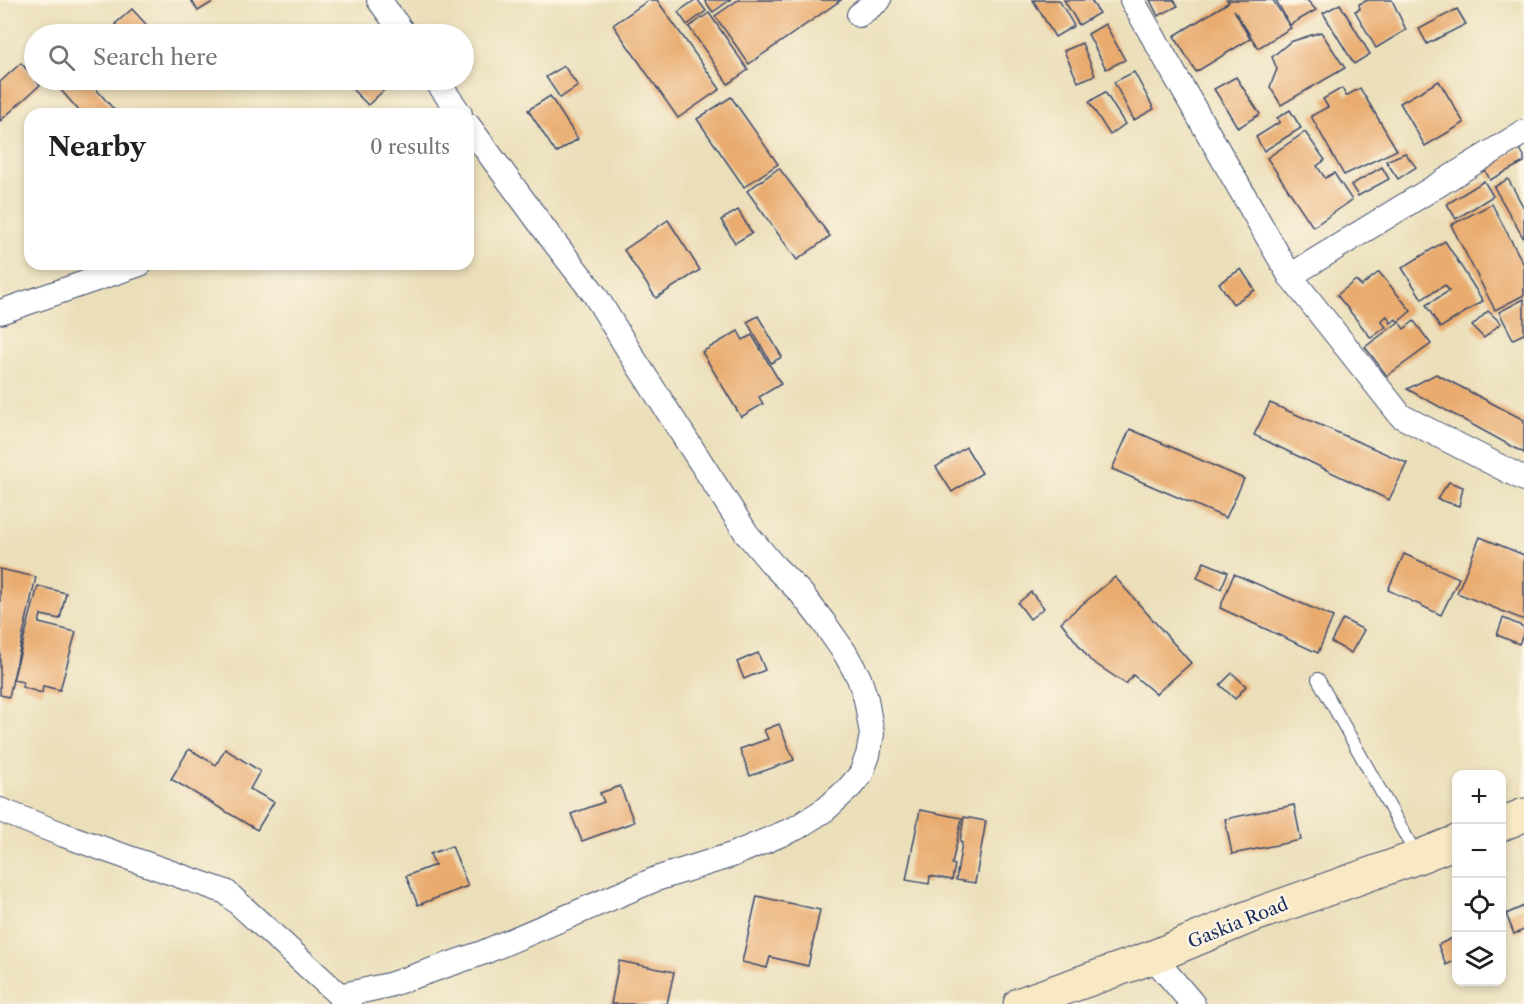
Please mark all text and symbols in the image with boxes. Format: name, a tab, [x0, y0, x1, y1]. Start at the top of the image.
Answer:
search box	[24, 24, 474, 90]
icon: search	[45, 41, 78, 74]
text: Search here	[93, 44, 218, 71]
text: Nearby	[48, 131, 146, 163]
text: 0 results	[370, 135, 450, 159]
map controls	[1452, 770, 1506, 986]
button: +	[1452, 770, 1506, 824]
button: −	[1452, 824, 1506, 878]
button: locate	[1452, 878, 1506, 932]
street label: Gaskia Road	[1185, 893, 1291, 953]
button: layers	[1452, 932, 1506, 986]

